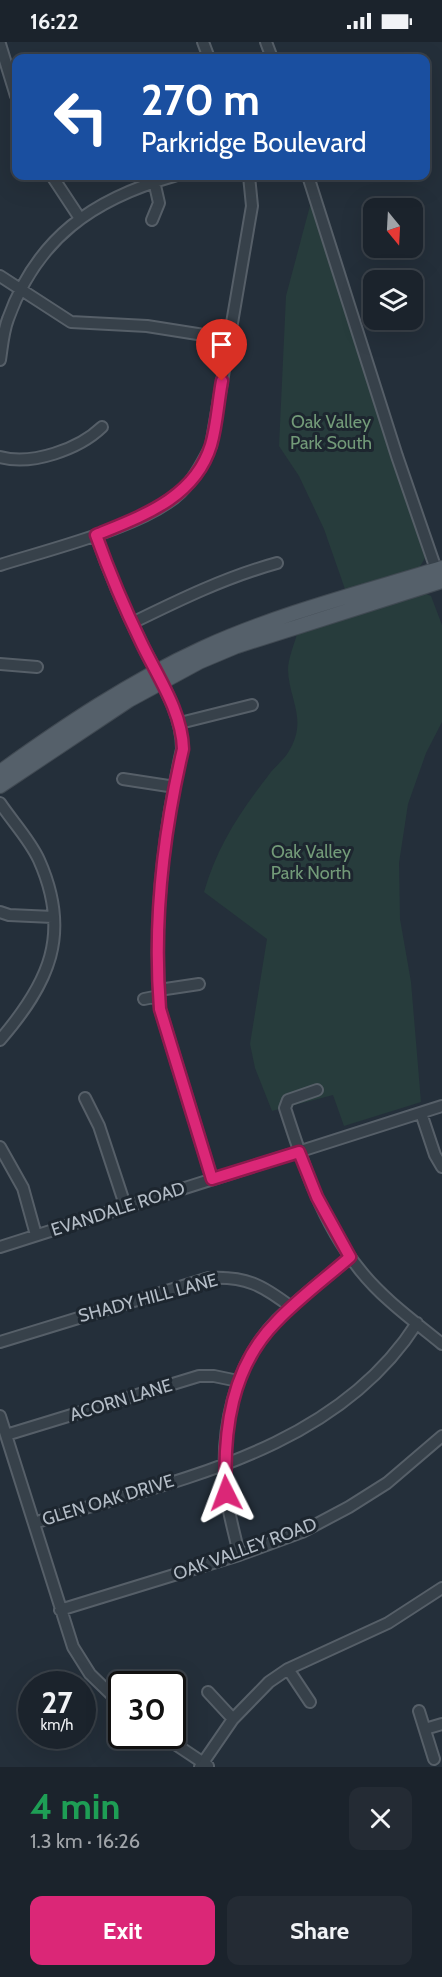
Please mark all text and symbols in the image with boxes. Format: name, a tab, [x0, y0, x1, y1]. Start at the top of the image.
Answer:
text: 16:22	[30, 8, 79, 35]
text: 270 m	[141, 74, 260, 126]
icon: left	[42, 78, 120, 156]
text: Parkridge Boulevard	[141, 126, 367, 159]
north arrow	[363, 198, 423, 258]
map controls	[363, 198, 423, 330]
button: layers	[363, 270, 423, 330]
pin	[196, 319, 247, 381]
icon: arrive	[205, 328, 238, 361]
park label: Oak Valley Park South	[290, 411, 372, 454]
park label: Oak Valley Park North	[271, 841, 351, 884]
street label: EVANDALE ROAD	[48, 1177, 188, 1241]
street label: SHADY HILL LANE	[76, 1269, 220, 1327]
street label: ACORN LANE	[67, 1374, 175, 1426]
position arrow	[194, 1461, 258, 1525]
street label: GLEN OAK DRIVE	[40, 1470, 176, 1530]
street label: OAK VALLEY ROAD	[170, 1513, 320, 1585]
speed limit sign: 30	[108, 1671, 186, 1749]
text: 27	[41, 1684, 73, 1721]
text: km/h	[41, 1716, 73, 1734]
text: 4 min	[30, 1784, 120, 1828]
button: close	[349, 1787, 412, 1850]
text: 1.3 km · 16:26	[30, 1829, 140, 1853]
button: Exit	[30, 1896, 215, 1965]
button: Share	[227, 1896, 412, 1965]

